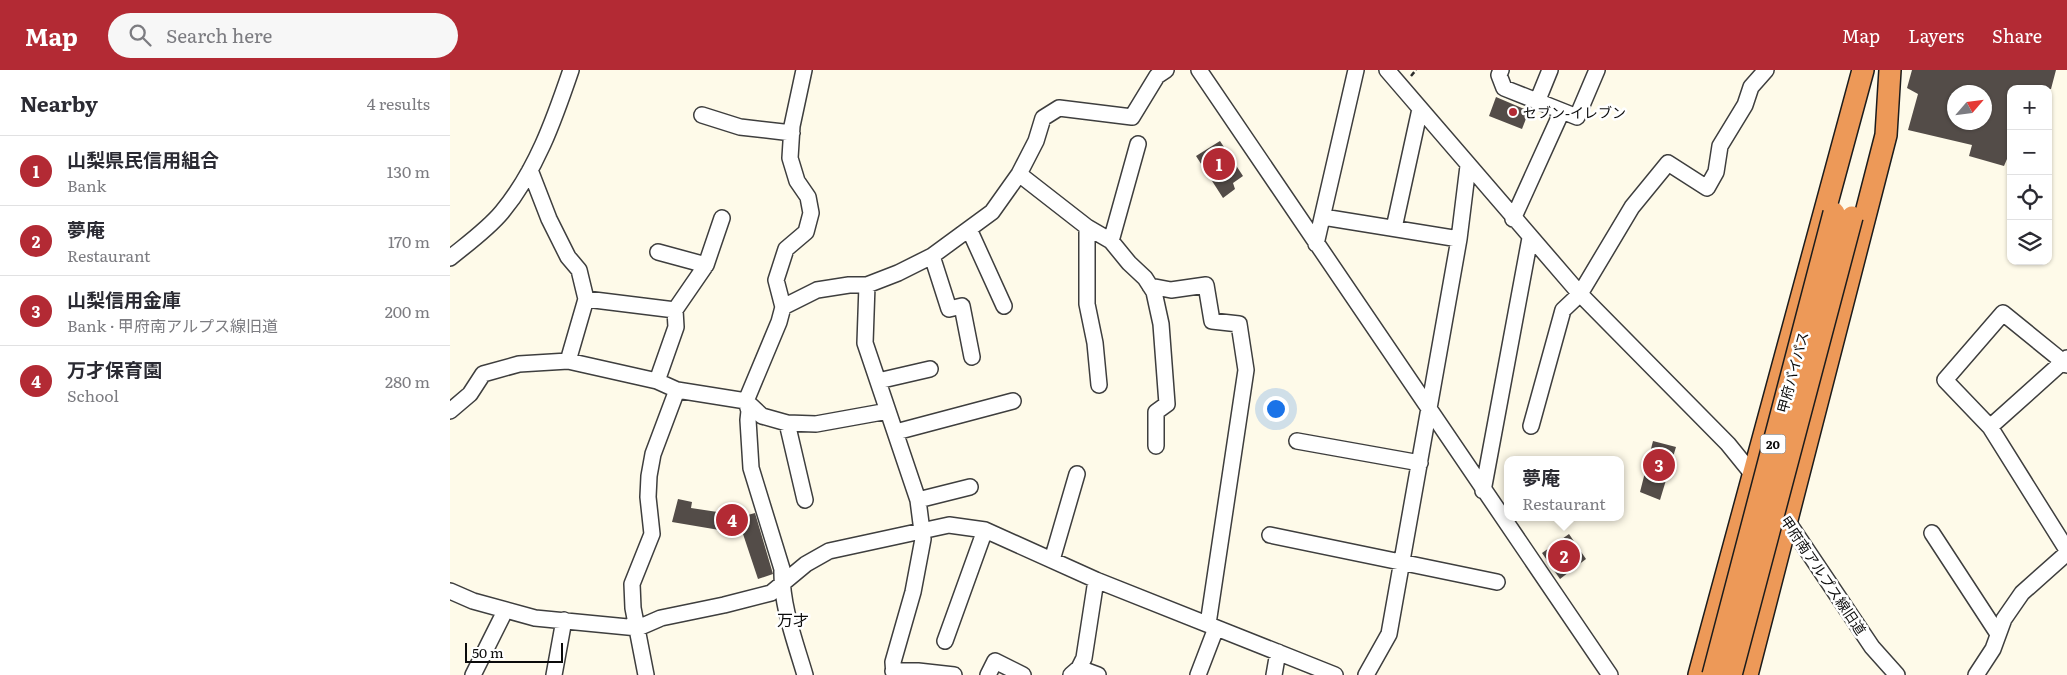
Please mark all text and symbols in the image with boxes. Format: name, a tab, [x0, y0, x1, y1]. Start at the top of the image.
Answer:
search box	[108, 13, 458, 58]
text: Map	[25, 18, 78, 53]
icon: search	[126, 21, 154, 49]
text: Search here	[166, 21, 272, 49]
text: Map	[1842, 22, 1880, 49]
text: Layers	[1908, 22, 1964, 49]
text: Share	[1992, 22, 2042, 49]
north arrow	[1947, 85, 1992, 130]
map controls	[2007, 85, 2052, 265]
button: +	[2007, 85, 2052, 130]
text: Nearby	[20, 87, 98, 118]
text: 4 results	[367, 91, 430, 115]
place label: セブン-イレブン	[1523, 102, 1626, 122]
marker: セブン-イレブン	[1507, 106, 1519, 118]
button: −	[2007, 130, 2052, 175]
text: 山梨県民信用組合	[67, 145, 219, 173]
pin: 1	[1203, 145, 1235, 183]
text: 1	[33, 159, 39, 183]
text: 130 m	[387, 159, 430, 183]
text: Bank	[67, 173, 106, 197]
button: locate	[2007, 175, 2052, 220]
text: 夢庵	[67, 215, 105, 243]
button: layers	[2007, 220, 2052, 265]
text: 2	[32, 229, 40, 253]
text: 170 m	[388, 229, 430, 253]
text: Restaurant	[67, 243, 151, 267]
text: 山梨信用金庫	[67, 285, 181, 313]
text: 3	[32, 299, 40, 323]
text: 200 m	[385, 299, 430, 323]
text: Bank · 甲府南アルプス線旧道	[67, 313, 278, 337]
street label: 甲府バイパス	[1772, 329, 1812, 415]
text: 万才保育園	[67, 355, 162, 383]
text: 4	[31, 369, 41, 393]
text: 280 m	[385, 369, 430, 393]
text: School	[67, 383, 119, 407]
your location	[1263, 396, 1289, 422]
road number: 20	[1760, 434, 1786, 454]
pin: 3	[1643, 446, 1675, 484]
popup	[1504, 456, 1624, 521]
text: 夢庵	[1522, 463, 1560, 491]
text: Restaurant	[1522, 491, 1606, 515]
pin: 4	[716, 501, 748, 539]
street label: 甲府南アルプス線旧道	[1777, 511, 1871, 639]
pin: 2	[1548, 537, 1580, 575]
district label: 万才	[777, 607, 809, 631]
scale bar	[465, 640, 562, 663]
text: 50 m	[472, 642, 504, 662]

